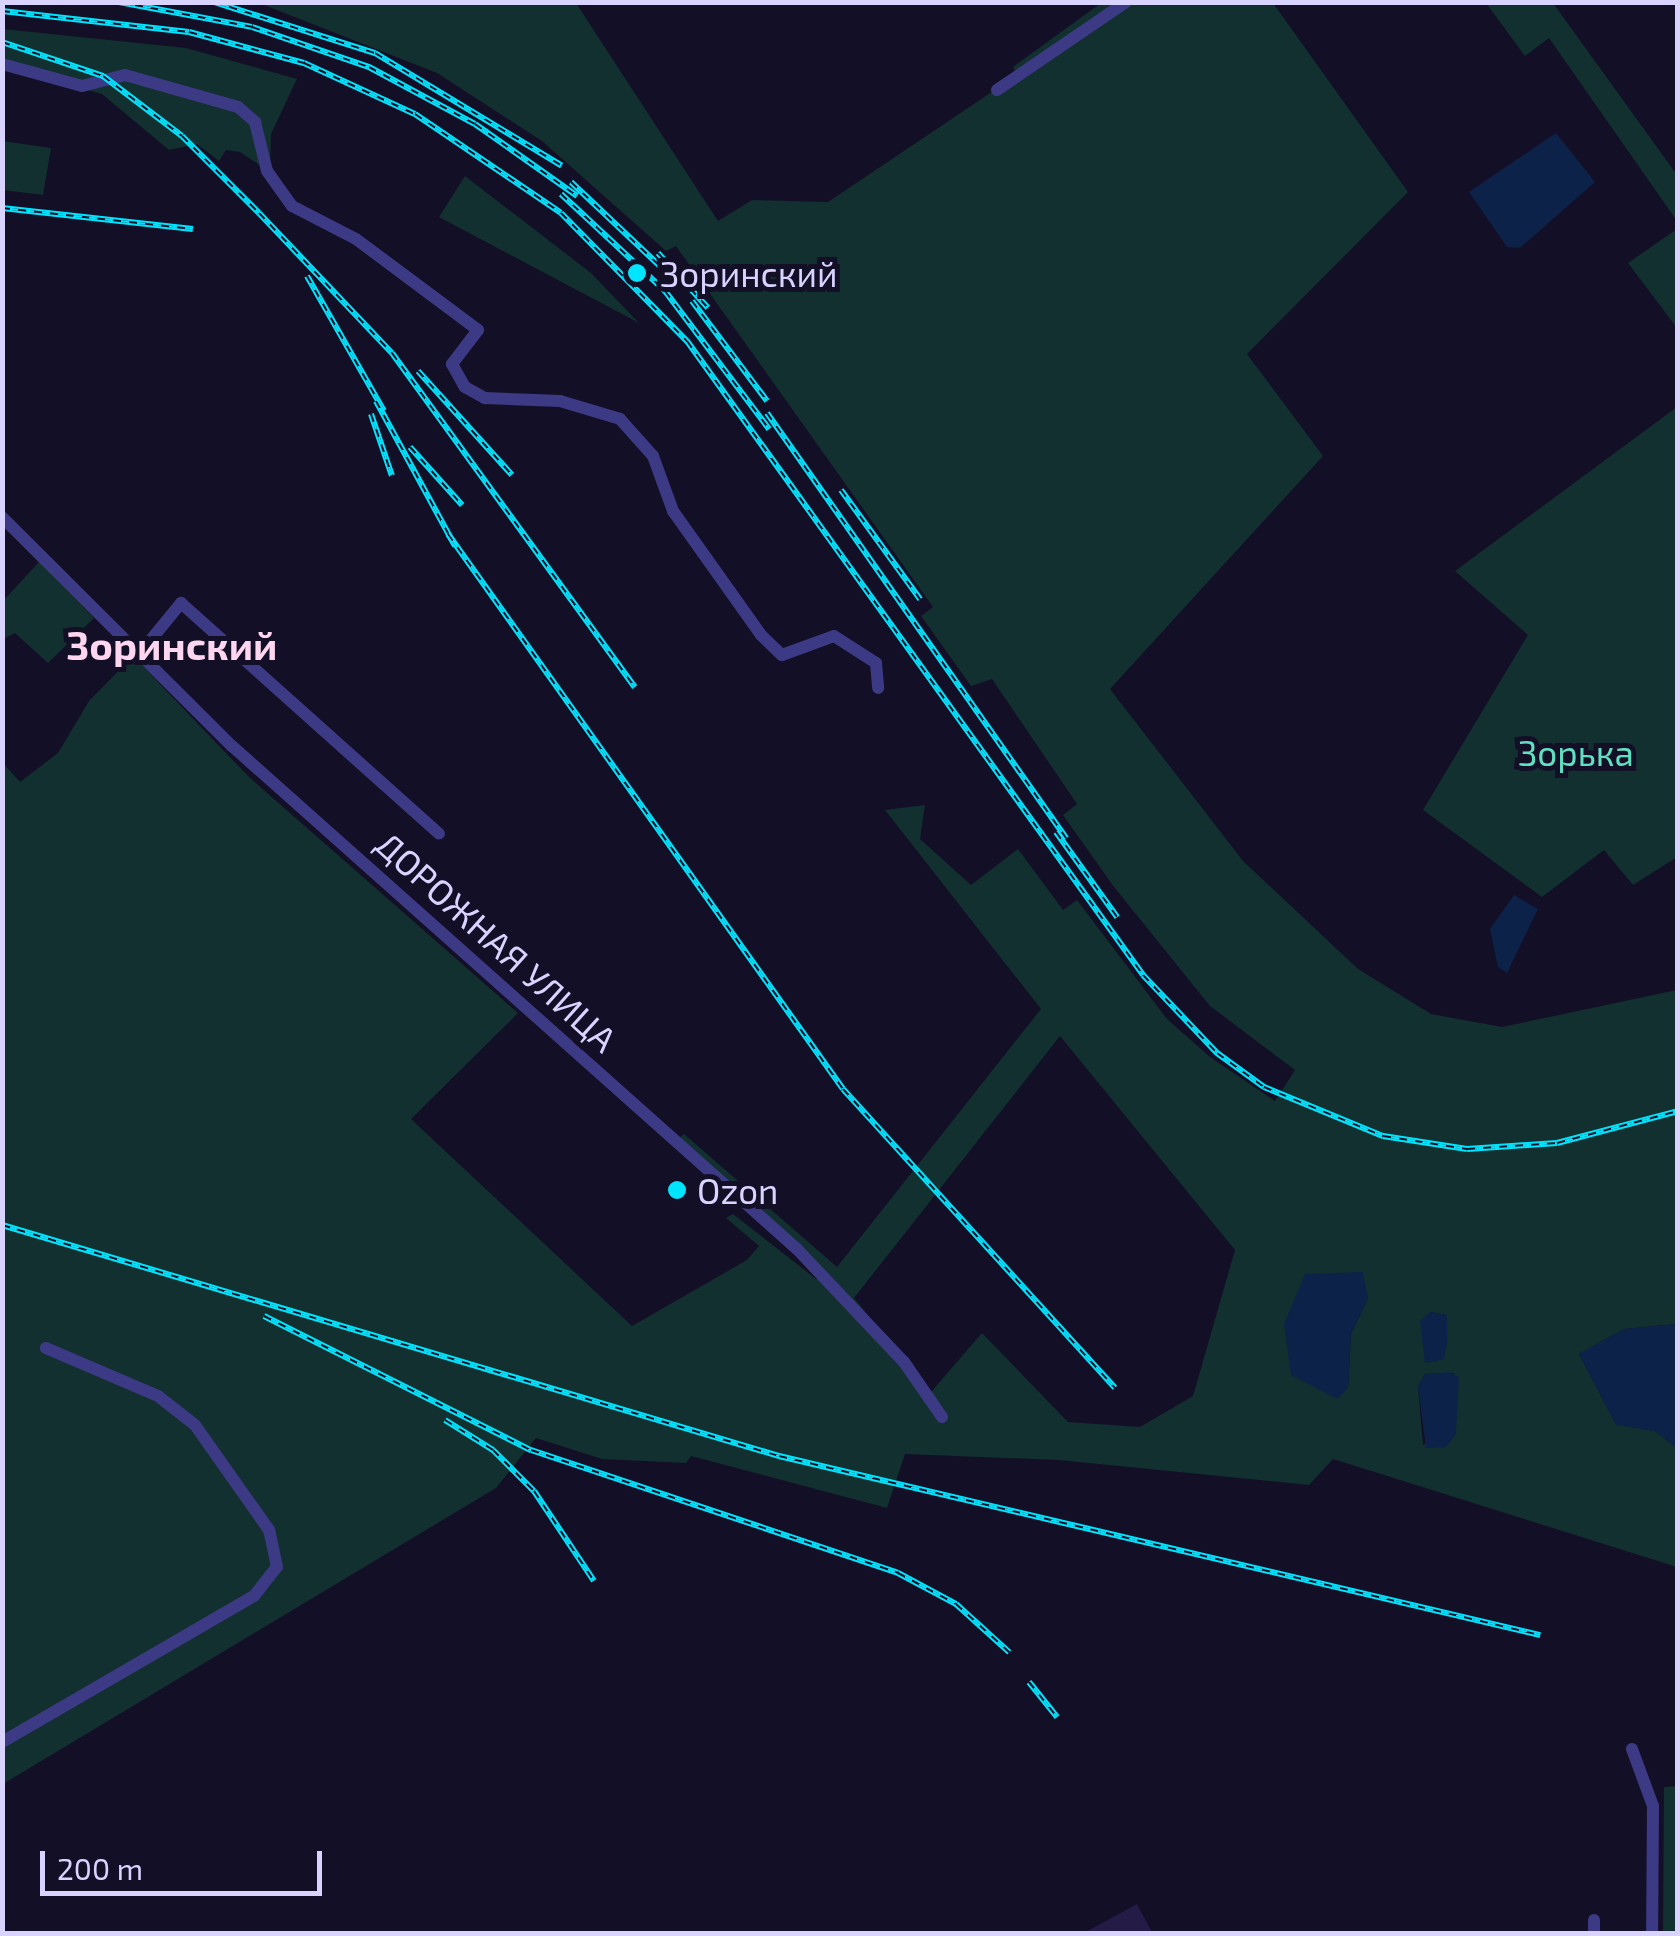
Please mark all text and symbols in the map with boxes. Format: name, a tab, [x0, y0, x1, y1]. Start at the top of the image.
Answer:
place label: Зоринский	[660, 252, 838, 294]
marker: Зоринский	[624, 260, 650, 286]
district label: Зоринский	[67, 620, 277, 668]
park label: Зорька	[1518, 731, 1634, 773]
street label: ДОРОЖНАЯ УЛИЦА	[368, 822, 626, 1060]
place label: Ozon	[697, 1169, 778, 1211]
marker: Ozon	[666, 1179, 688, 1201]
scale bar	[45, 1831, 328, 1893]
text: 200 m	[57, 1850, 143, 1886]

